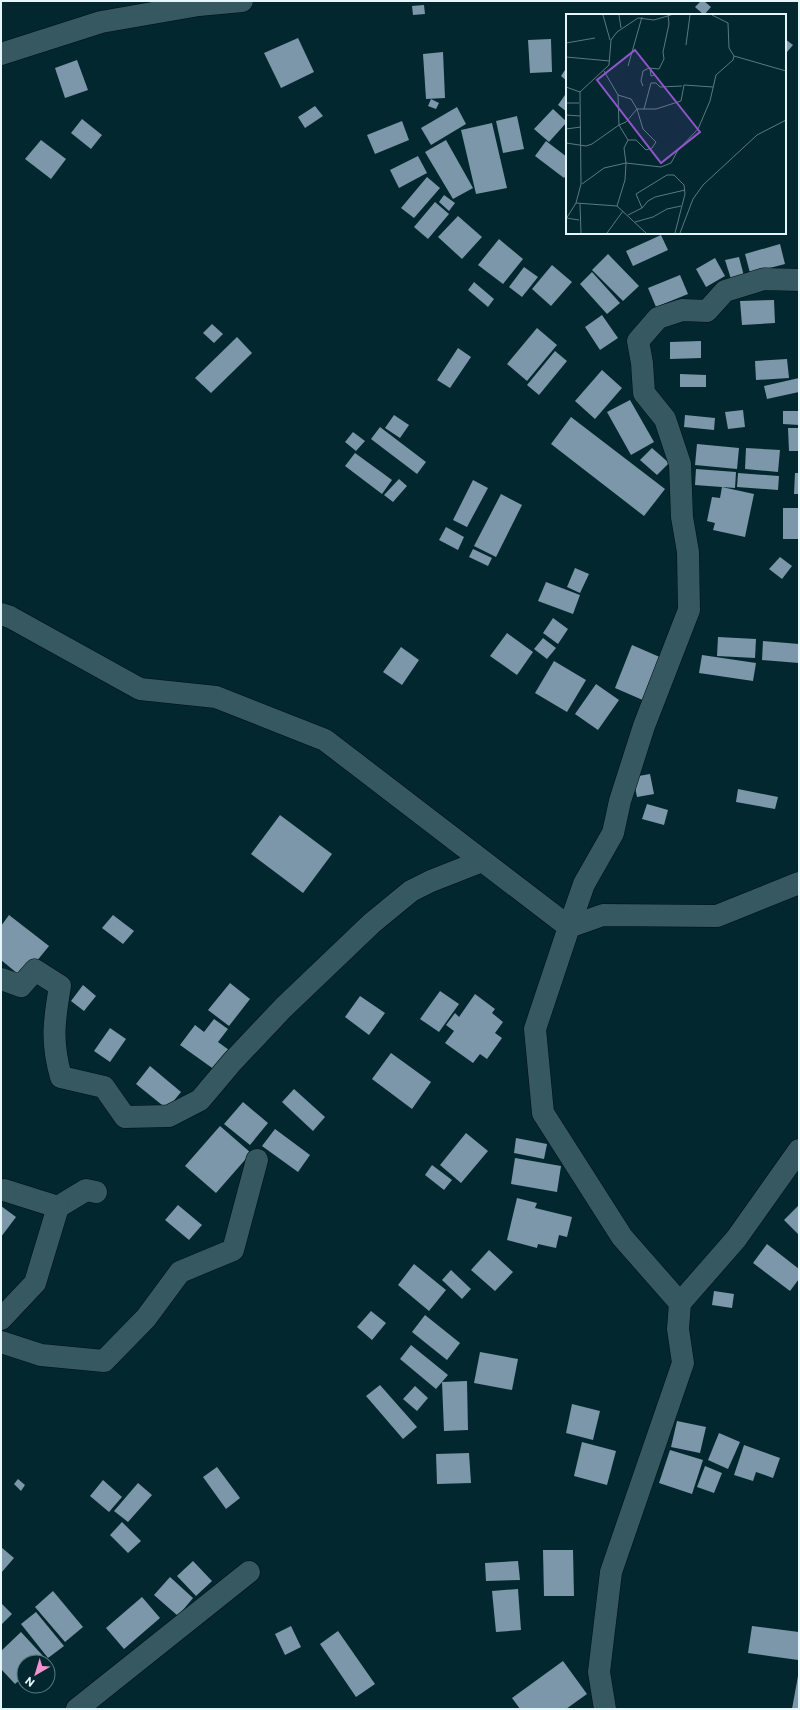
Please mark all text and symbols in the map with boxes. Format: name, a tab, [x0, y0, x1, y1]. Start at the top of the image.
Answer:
inset map	[566, 14, 786, 234]
north arrow	[16, 1654, 56, 1694]
text: N	[22, 1675, 37, 1690]

